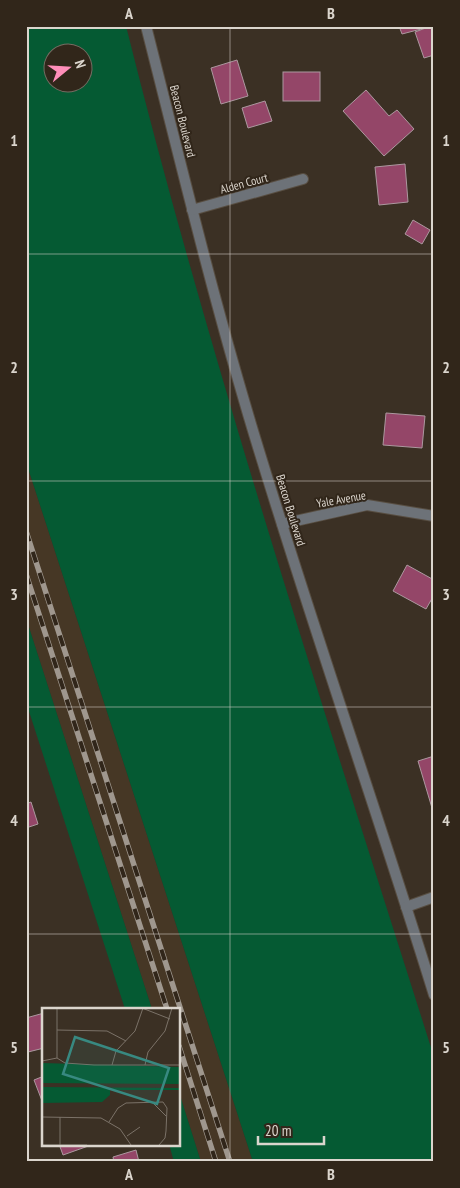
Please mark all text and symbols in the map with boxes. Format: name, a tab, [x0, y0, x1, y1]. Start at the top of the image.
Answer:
text: A	[124, 3, 134, 23]
text: B	[327, 3, 335, 23]
north arrow	[42, 42, 92, 92]
text: N	[71, 58, 90, 70]
street label: Beacon Boulevard	[167, 83, 199, 159]
text: 1	[10, 130, 18, 150]
text: 1	[442, 130, 450, 150]
street label: Alden Court	[218, 169, 270, 197]
text: 2	[10, 357, 18, 377]
text: 2	[442, 357, 450, 377]
street label: Beacon Boulevard	[273, 472, 309, 548]
street label: Yale Avenue	[315, 487, 367, 511]
text: 3	[10, 584, 18, 604]
text: 3	[442, 584, 450, 604]
text: 4	[10, 810, 18, 830]
text: 4	[442, 810, 450, 830]
inset map	[42, 1008, 180, 1146]
text: 5	[10, 1037, 18, 1057]
text: 5	[442, 1037, 450, 1057]
scale bar	[258, 1113, 324, 1145]
text: 20 m	[265, 1121, 291, 1140]
text: A	[124, 1164, 134, 1184]
text: B	[327, 1164, 335, 1184]

